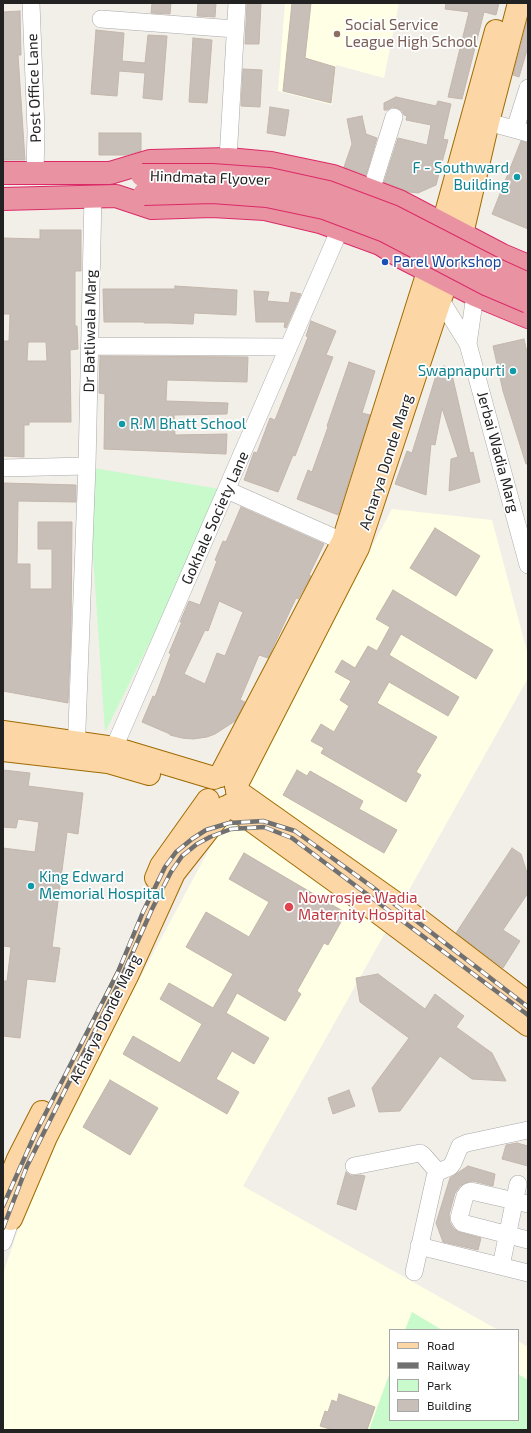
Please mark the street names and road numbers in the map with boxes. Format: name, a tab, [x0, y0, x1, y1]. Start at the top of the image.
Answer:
street label: Post Office Lane	[23, 33, 45, 143]
street label: Hindmata Flyover	[150, 167, 270, 189]
street label: Dr Batliwala Marg	[80, 269, 100, 393]
street label: Jerbai Wadia Marg	[473, 389, 523, 515]
street label: Acharya Donde Marg	[356, 392, 416, 532]
street label: Gokhale Society Lane	[177, 449, 253, 587]
street label: Acharya Donde Marg	[66, 951, 144, 1087]

